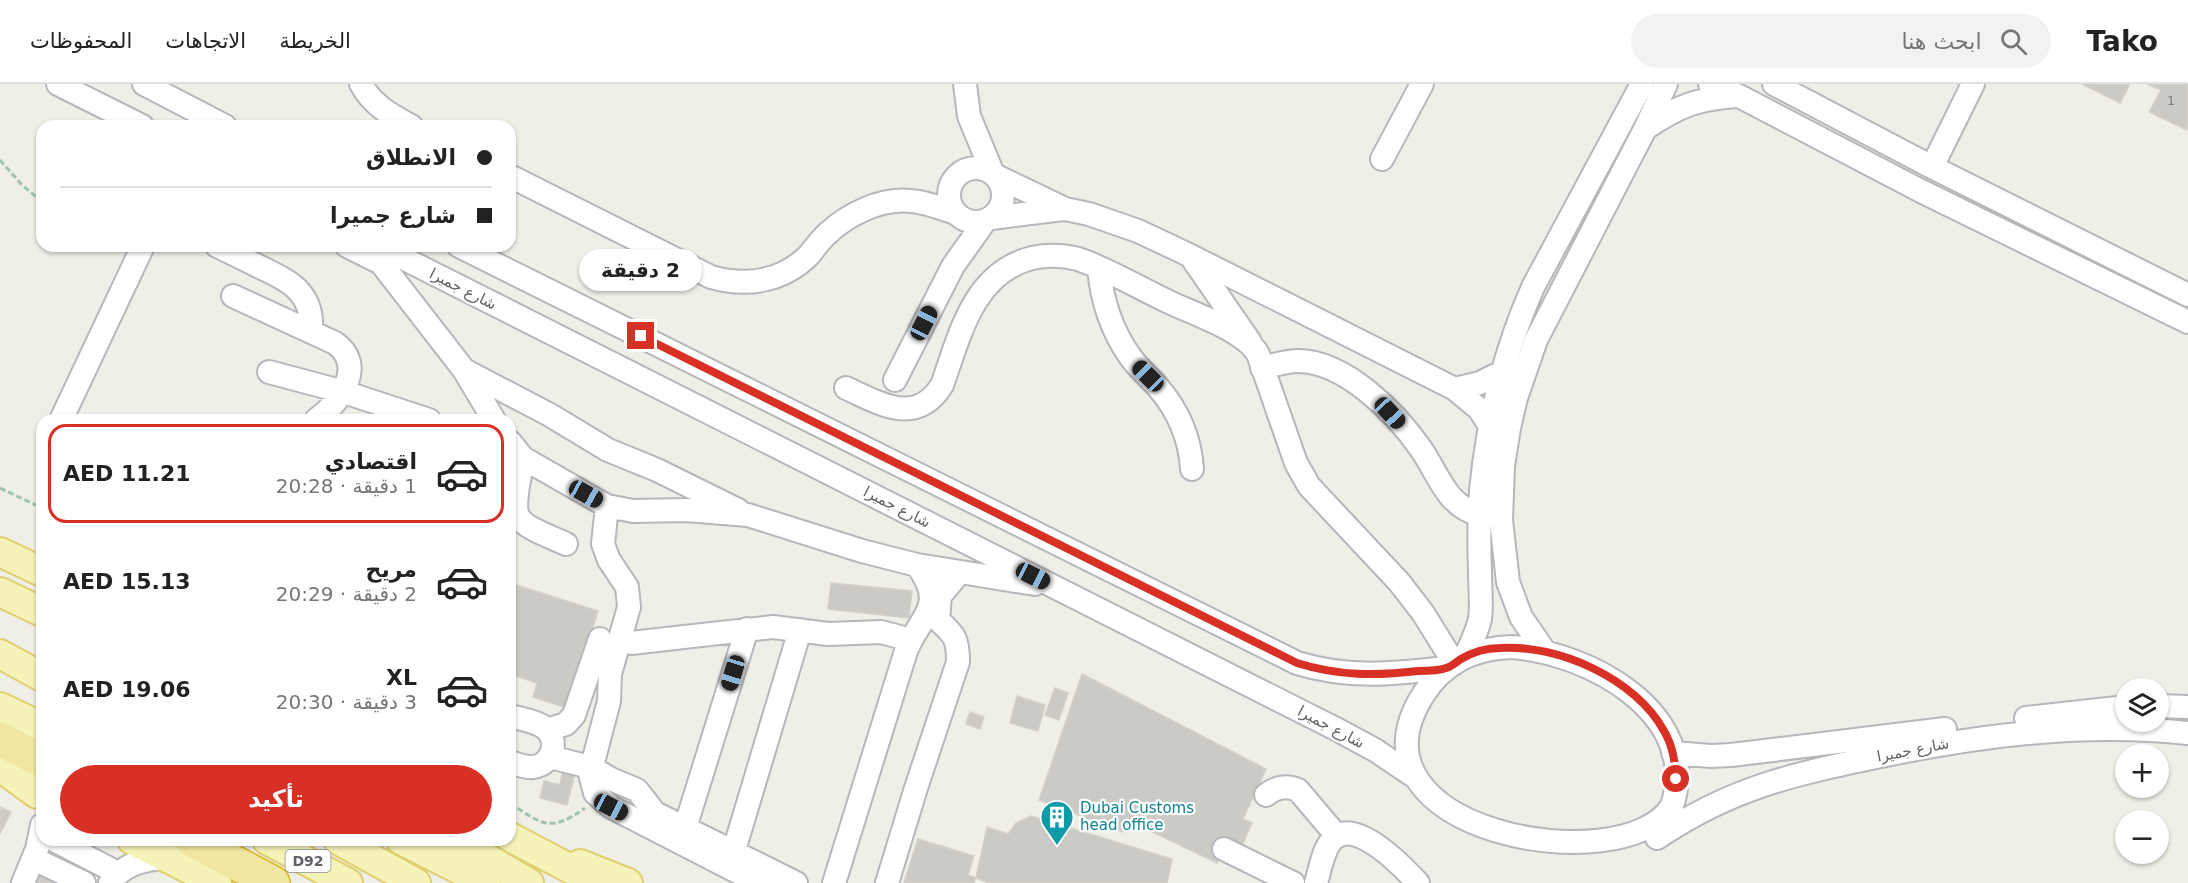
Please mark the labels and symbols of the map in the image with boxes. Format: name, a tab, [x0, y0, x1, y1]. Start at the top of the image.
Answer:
house number: 1	[2167, 94, 2175, 108]
callout: 2 دقيقة	[580, 249, 702, 291]
street label: شارع جميرا	[426, 264, 500, 314]
car	[908, 303, 940, 343]
route end	[627, 322, 654, 349]
car	[1129, 357, 1167, 395]
car	[1371, 394, 1409, 432]
car	[566, 477, 606, 511]
street label: شارع جميرا	[860, 482, 934, 532]
car	[1013, 560, 1053, 592]
car	[719, 653, 747, 693]
street label: شارع جميرا	[1295, 702, 1367, 752]
street label: شارع جميرا	[1875, 734, 1951, 766]
route start	[1662, 765, 1689, 792]
car	[591, 791, 631, 823]
building icon: Dubai Customs head office	[1039, 799, 1075, 846]
place label: Dubai Customs head office	[1080, 799, 1194, 834]
road number: D92	[286, 850, 330, 872]

